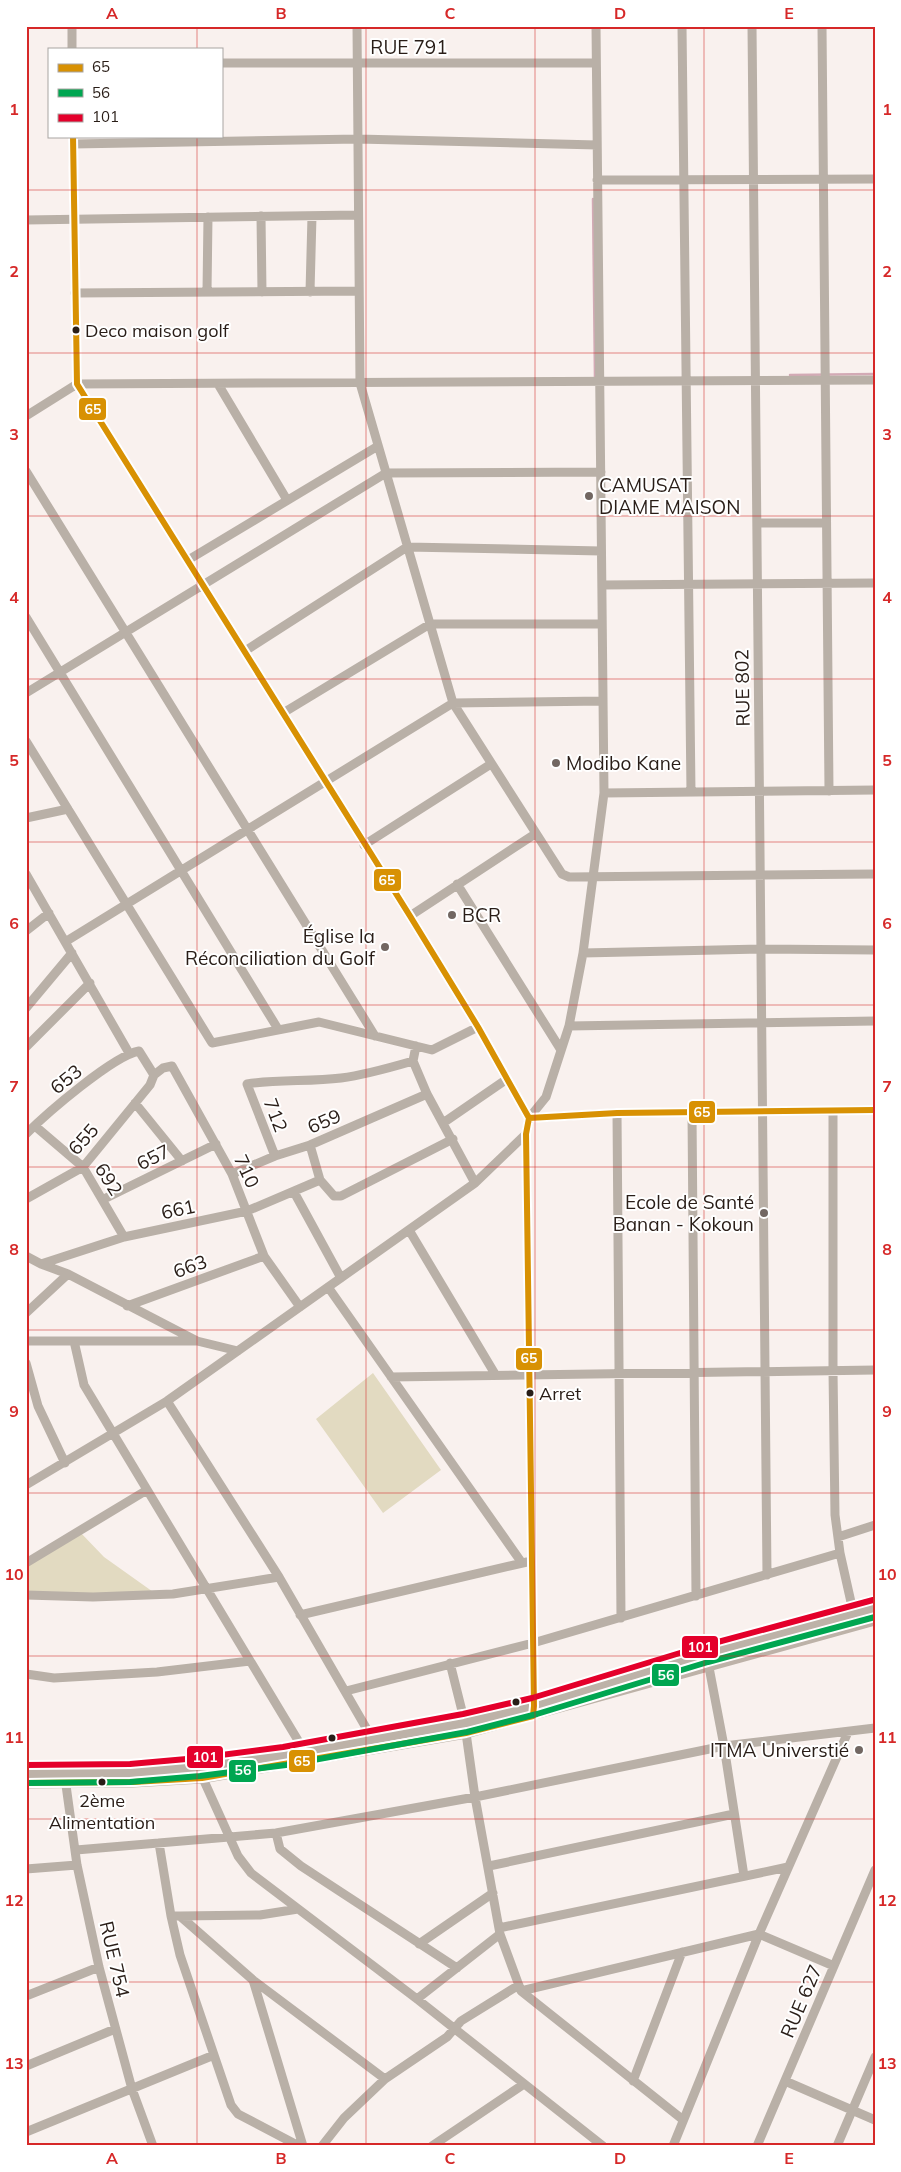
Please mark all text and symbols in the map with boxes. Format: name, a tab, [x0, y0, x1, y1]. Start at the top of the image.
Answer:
text: A	[106, 3, 118, 23]
text: B	[275, 3, 287, 23]
text: C	[445, 3, 456, 23]
text: D	[614, 3, 626, 23]
text: E	[784, 3, 794, 23]
street label: RUE 791	[370, 35, 448, 59]
legend	[48, 48, 222, 138]
text: 65	[92, 57, 110, 76]
text: 56	[92, 83, 110, 102]
text: 1	[9, 99, 19, 119]
text: 1	[882, 99, 892, 119]
text: 101	[92, 107, 119, 126]
text: 2	[9, 261, 19, 281]
text: 2	[882, 261, 892, 281]
place label: Deco maison golf	[85, 319, 230, 342]
marker: Deco maison golf	[71, 325, 81, 335]
line badge: 65	[78, 397, 107, 421]
text: 65	[85, 400, 101, 418]
text: 3	[9, 424, 19, 444]
text: 3	[882, 424, 892, 444]
place label: CAMUSAT DIAME MAISON	[599, 473, 740, 519]
marker: CAMUSAT DIAME MAISON	[583, 490, 595, 502]
text: 4	[9, 587, 19, 607]
text: 4	[882, 587, 892, 607]
street label: RUE 802	[729, 649, 755, 727]
text: 5	[9, 750, 19, 770]
text: 5	[882, 750, 892, 770]
place label: Modibo Kane	[566, 751, 681, 775]
marker: Modibo Kane	[550, 757, 562, 769]
line badge: 65	[373, 868, 402, 892]
text: 65	[379, 871, 395, 889]
place label: BCR	[462, 903, 501, 927]
marker: BCR	[446, 909, 458, 921]
text: 6	[9, 913, 19, 933]
text: 6	[882, 913, 892, 933]
place label: Église la Réconciliation du Golf	[185, 924, 376, 970]
marker: Église la Réconciliation du Golf	[379, 941, 391, 953]
street label: 653	[45, 1059, 87, 1099]
text: 7	[9, 1076, 19, 1096]
text: 7	[882, 1076, 892, 1096]
street label: 712	[259, 1095, 293, 1135]
line badge: 65	[688, 1100, 716, 1124]
street label: 659	[304, 1103, 344, 1139]
text: 65	[694, 1103, 710, 1121]
street label: 655	[63, 1118, 103, 1160]
street label: 657	[132, 1139, 174, 1175]
street label: 710	[229, 1150, 265, 1192]
street label: 692	[90, 1158, 128, 1200]
place label: Ecole de Santé Banan - Kokoun	[613, 1190, 754, 1236]
street label: 661	[159, 1194, 197, 1224]
marker: Ecole de Santé Banan - Kokoun	[758, 1207, 770, 1219]
text: 8	[9, 1239, 19, 1259]
text: 8	[882, 1239, 892, 1259]
street label: 663	[170, 1249, 210, 1283]
line badge: 65	[515, 1347, 543, 1371]
text: 65	[521, 1349, 537, 1367]
place label: Arret	[539, 1382, 581, 1405]
marker: Arret	[525, 1388, 535, 1398]
text: 9	[9, 1401, 19, 1421]
text: 9	[882, 1401, 892, 1421]
text: 10	[4, 1564, 24, 1584]
text: 10	[877, 1564, 897, 1584]
line badge: 101	[681, 1635, 719, 1659]
text: 101	[687, 1638, 713, 1656]
line badge: 56	[651, 1663, 680, 1687]
text: 56	[658, 1666, 674, 1684]
unlabelled marker	[511, 1697, 521, 1707]
text: 11	[4, 1727, 24, 1747]
text: 11	[877, 1727, 897, 1747]
unlabelled marker	[327, 1733, 337, 1743]
place label: ITMA Universtié	[710, 1738, 849, 1762]
marker: ITMA Universtié	[853, 1744, 865, 1756]
line badge: 101	[186, 1745, 224, 1769]
text: 101	[192, 1748, 218, 1766]
line badge: 65	[288, 1749, 316, 1773]
text: 65	[294, 1752, 310, 1770]
line badge: 56	[228, 1759, 257, 1783]
text: 56	[235, 1761, 251, 1779]
marker: 2ème Alimentation	[97, 1777, 107, 1787]
place label: 2ème Alimentation	[49, 1789, 155, 1834]
text: 12	[4, 1890, 24, 1910]
text: 12	[877, 1890, 897, 1910]
street label: RUE 754	[95, 1919, 135, 1999]
street label: RUE 627	[775, 1961, 827, 2041]
text: 13	[4, 2053, 24, 2073]
text: 13	[877, 2053, 897, 2073]
text: A	[106, 2148, 118, 2168]
text: B	[275, 2148, 287, 2168]
text: C	[445, 2148, 456, 2168]
text: D	[614, 2148, 626, 2168]
text: E	[784, 2148, 794, 2168]

